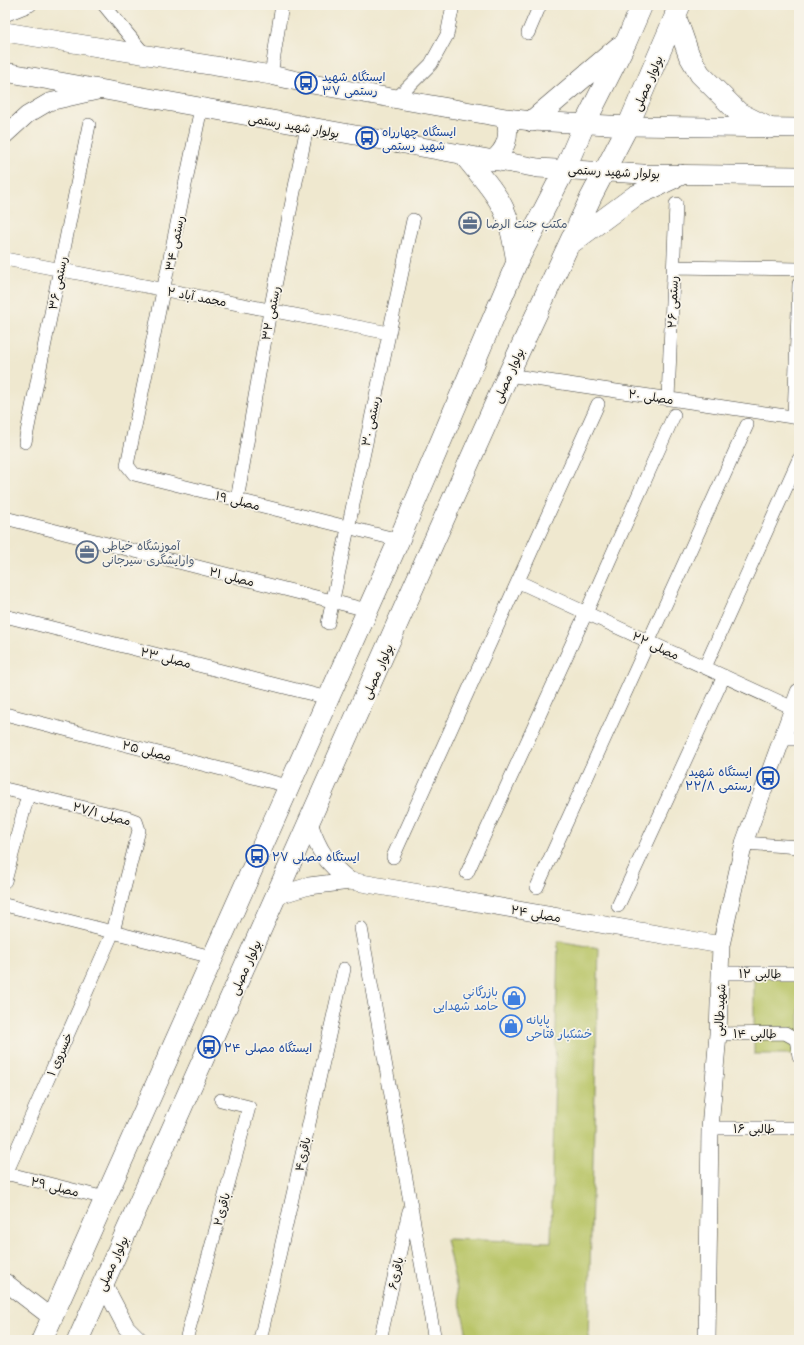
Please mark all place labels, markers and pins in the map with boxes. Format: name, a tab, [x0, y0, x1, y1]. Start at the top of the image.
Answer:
place label: ایستگاه شهید رستمی ۳۷	[322, 67, 386, 99]
bus stop icon: ایستگاه شهید رستمی ۳۷	[293, 70, 319, 96]
place label: ایستگاه چهارراه شهید رستمی	[382, 122, 456, 154]
bus stop icon: ایستگاه چهارراه شهید رستمی	[354, 125, 380, 151]
office icon: مكتب جنت الرضا	[457, 210, 483, 236]
place label: مكتب جنت الرضا	[486, 214, 567, 232]
place label: آموزشگاه خیاطی وارایشگری سیرجانی	[102, 536, 194, 568]
office icon: آموزشگاه خیاطی وارایشگری سیرجانی	[74, 539, 100, 565]
place label: ایستگاه شهید رستمی ۲۲/۸	[685, 762, 752, 794]
bus stop icon: ایستگاه شهید رستمی ۲۲/۸	[755, 765, 781, 791]
bus stop icon: ایستگاه مصلی ۲۷	[244, 843, 270, 869]
place label: ایستگاه مصلی ۲۷	[272, 847, 360, 865]
place label: بازرگانی حامد شهدایی	[433, 982, 498, 1014]
shop icon: بازرگانی حامد شهدایی	[501, 985, 527, 1011]
place label: پایانه خشکبار فتاحی	[526, 1010, 592, 1042]
shop icon: پایانه خشکبار فتاحی	[498, 1013, 524, 1039]
bus stop icon: ایستگاه مصلی ۲۴	[196, 1034, 222, 1060]
place label: ایستگاه مصلی ۲۴	[224, 1038, 312, 1056]

